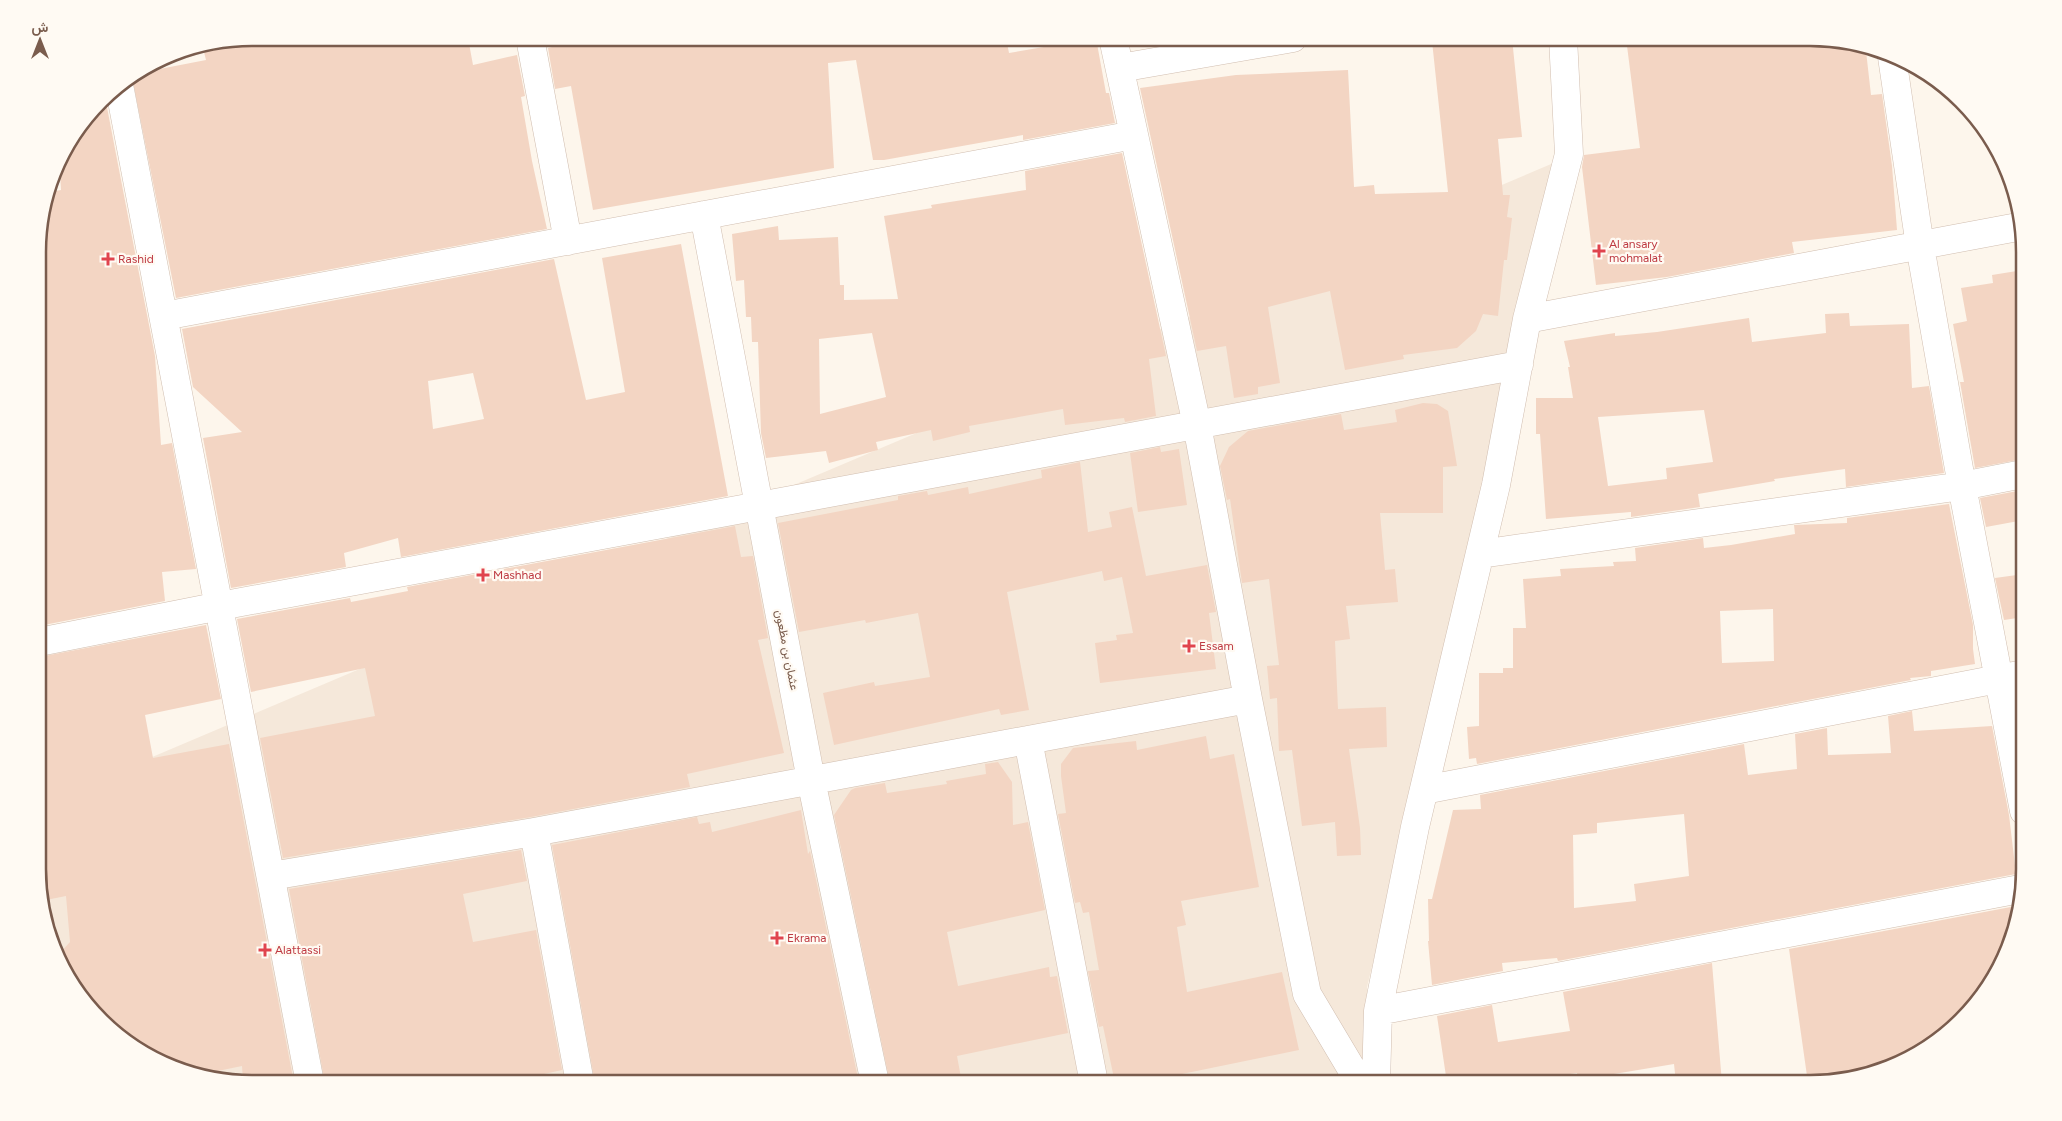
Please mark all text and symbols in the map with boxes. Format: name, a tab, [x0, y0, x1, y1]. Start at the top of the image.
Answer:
north arrow	[15, 15, 65, 65]
text: ش	[32, 19, 49, 36]
place label: Al ansary mohmalat	[1609, 237, 1663, 265]
marker: Al ansary mohmalat	[1593, 245, 1605, 257]
place label: Rashid	[118, 252, 154, 266]
marker: Rashid	[102, 253, 114, 265]
place label: Mashhad	[493, 568, 541, 582]
marker: Mashhad	[477, 569, 489, 581]
street label: عثمان بن مظعون	[771, 609, 802, 692]
place label: Essam	[1199, 639, 1234, 653]
marker: Essam	[1183, 640, 1195, 652]
place label: Ekrama	[787, 931, 826, 945]
marker: Ekrama	[771, 932, 783, 944]
place label: Alattassi	[275, 943, 321, 957]
marker: Alattassi	[259, 944, 271, 956]

